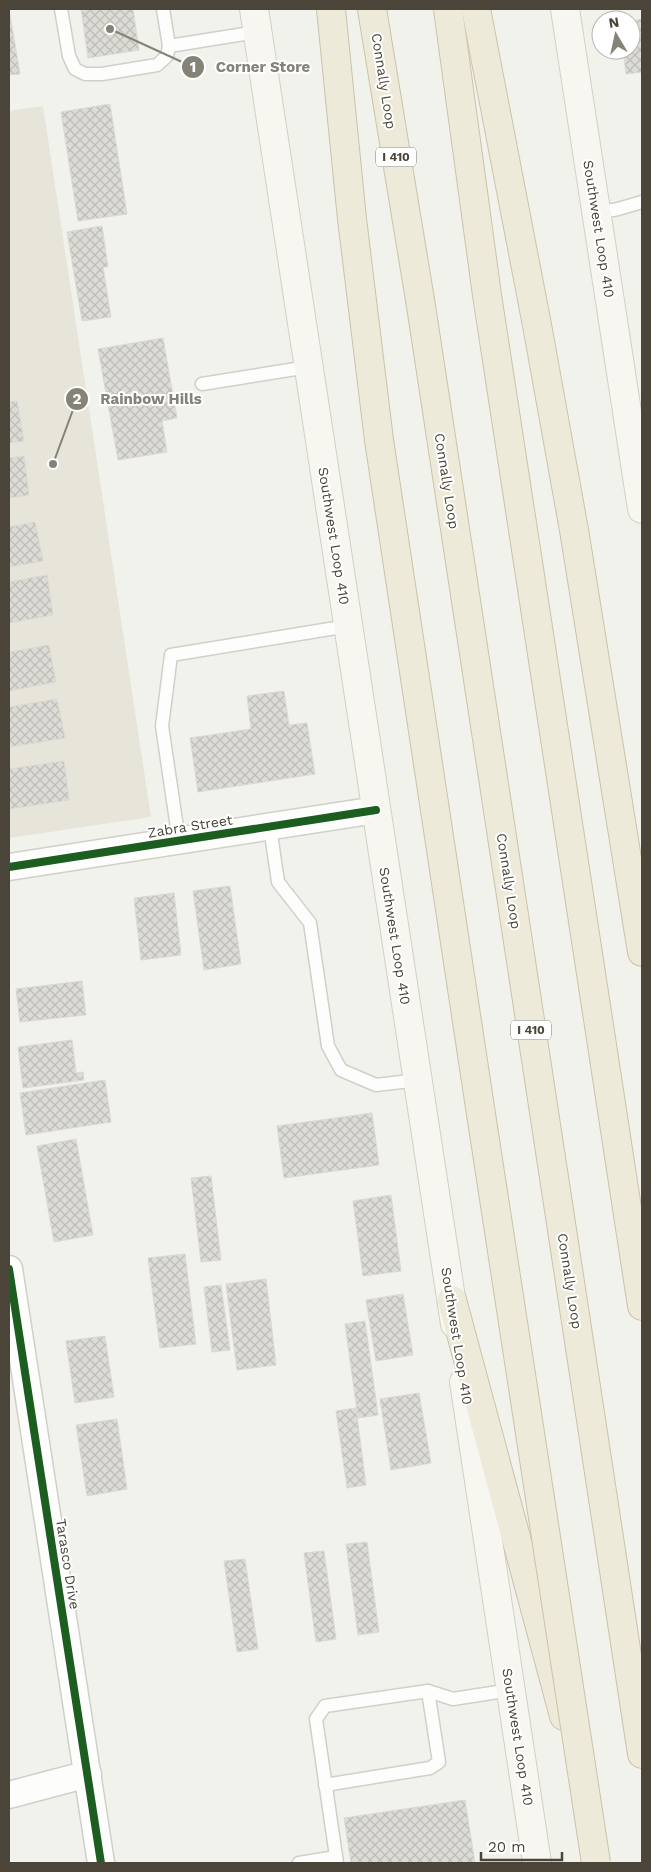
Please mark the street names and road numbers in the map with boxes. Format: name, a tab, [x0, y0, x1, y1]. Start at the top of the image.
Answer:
street label: Connally Loop	[369, 32, 399, 130]
road number: I 410	[376, 148, 416, 166]
street label: Southwest Loop 410	[580, 159, 618, 299]
street label: Connally Loop	[432, 432, 462, 530]
street label: Southwest Loop 410	[315, 466, 353, 606]
street label: Zabra Street	[146, 811, 234, 841]
street label: Connally Loop	[494, 832, 524, 930]
street label: Southwest Loop 410	[376, 866, 414, 1006]
road number: I 410	[511, 1020, 551, 1040]
street label: Connally Loop	[555, 1232, 585, 1330]
street label: Southwest Loop 410	[438, 1266, 476, 1406]
street label: Tarasco Drive	[53, 1518, 83, 1610]
street label: Southwest Loop 410	[499, 1667, 537, 1807]

